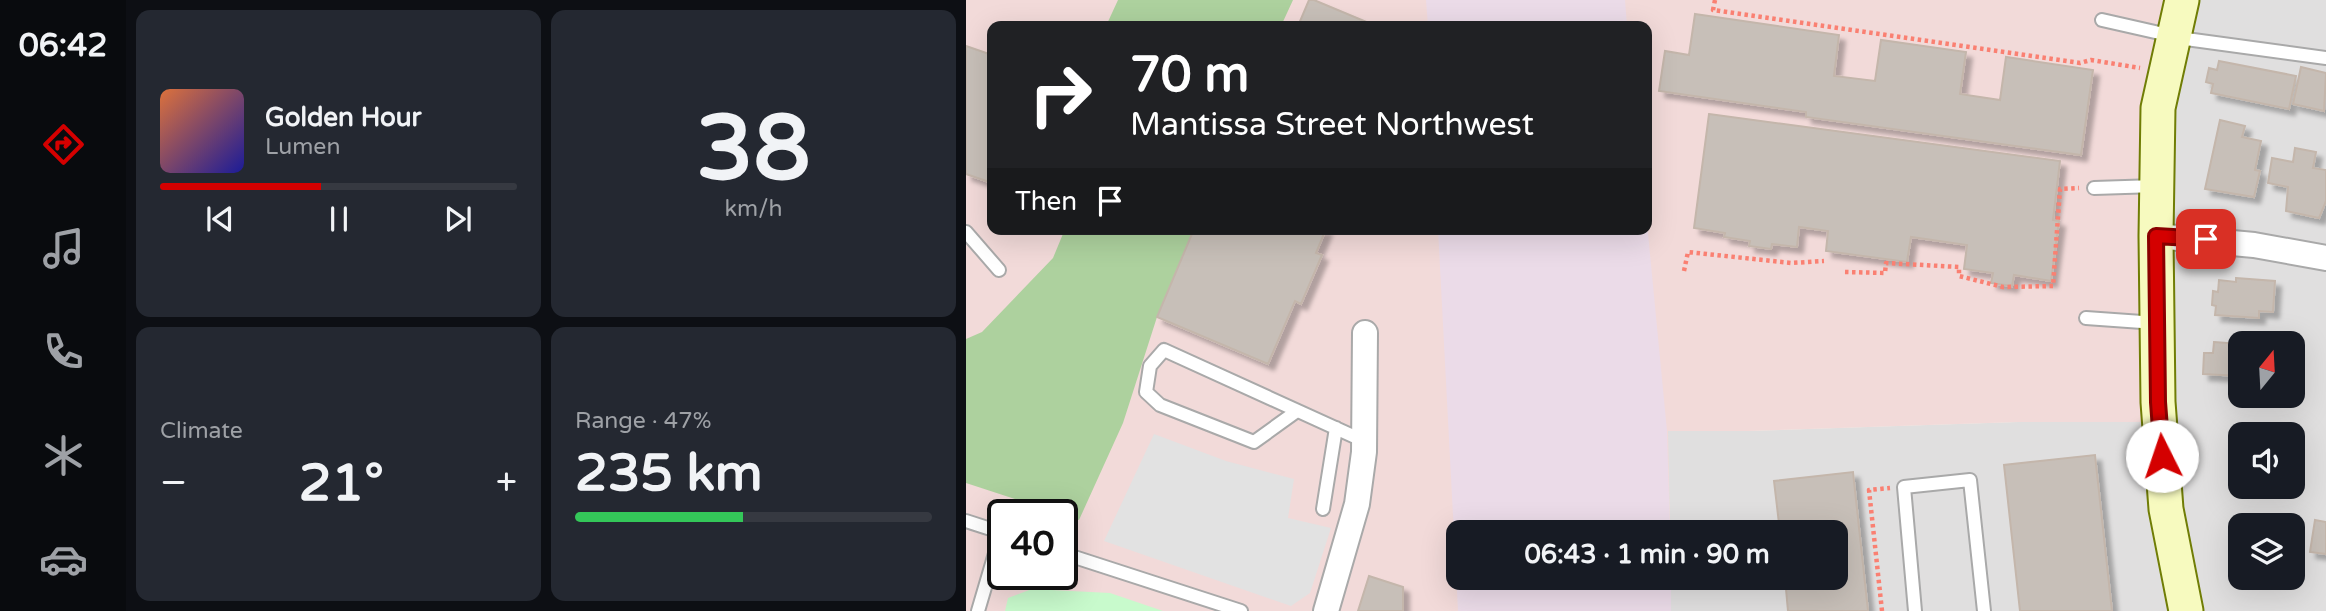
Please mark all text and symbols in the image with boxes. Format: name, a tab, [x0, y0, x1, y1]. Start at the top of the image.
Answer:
text: 06:42	[19, 27, 107, 65]
text: 70 m	[1130, 46, 1249, 105]
icon: right	[1015, 49, 1106, 140]
text: 38	[696, 94, 811, 204]
text: Golden Hour	[265, 102, 422, 133]
text: Mantissa Street Northwest	[1130, 106, 1534, 144]
icon: directions	[39, 120, 88, 169]
text: Lumen	[265, 133, 340, 161]
icon: arrive	[1091, 182, 1129, 220]
text: Then	[1015, 186, 1077, 217]
text: km/h	[725, 195, 782, 223]
icon: previous	[201, 200, 239, 238]
icon: pause	[320, 200, 358, 238]
icon: next	[439, 200, 477, 238]
pin	[2176, 209, 2236, 269]
icon: arrive	[2187, 220, 2225, 258]
icon: music	[39, 224, 88, 273]
icon: phone	[39, 327, 88, 376]
north arrow	[2228, 331, 2305, 408]
map controls	[2228, 331, 2305, 590]
text: Range · 47%	[575, 407, 711, 435]
text: Climate	[160, 417, 243, 445]
position arrow	[2125, 419, 2199, 493]
button: sound	[2228, 422, 2305, 499]
icon: climate	[39, 431, 88, 480]
text: 235 km	[575, 442, 763, 505]
text: 21°	[299, 452, 384, 515]
text: −	[160, 460, 187, 506]
text: +	[496, 460, 517, 506]
speed limit sign: 40	[987, 499, 1078, 590]
button: layers	[2228, 513, 2305, 590]
icon: car	[39, 535, 88, 584]
text: 06:43 · 1 min · 90 m	[1524, 539, 1770, 570]

